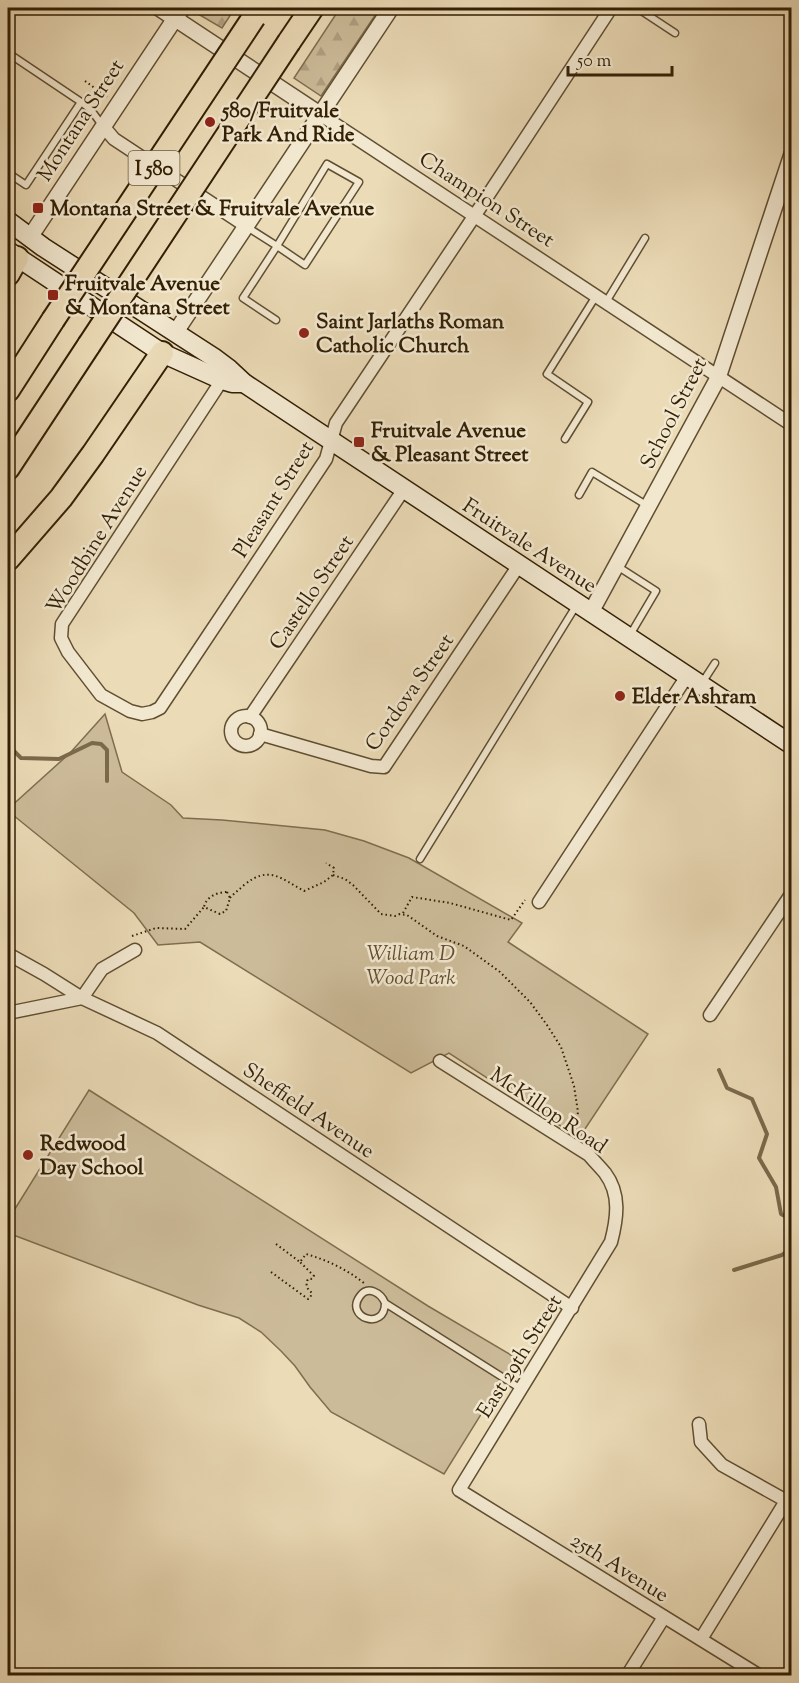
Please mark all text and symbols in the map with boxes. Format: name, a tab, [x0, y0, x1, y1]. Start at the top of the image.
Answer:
scale bar	[568, 39, 672, 77]
text: 50 m	[576, 49, 612, 75]
street label: Montana Street	[31, 54, 132, 188]
place label: 580/Fruitvale Park And Ride	[220, 97, 355, 151]
marker: 580/Fruitvale Park And Ride	[203, 115, 217, 129]
street label: Champion Street	[412, 146, 560, 256]
road number: I 580	[128, 151, 180, 185]
place label: Montana Street & Fruitvale Avenue	[50, 195, 374, 225]
marker: Montana Street & Fruitvale Avenue	[31, 201, 45, 215]
place label: Fruitvale Avenue & Montana Street	[65, 270, 230, 324]
marker: Fruitvale Avenue & Montana Street	[46, 288, 60, 302]
place label: Saint Jarlaths Roman Catholic Church	[316, 308, 505, 362]
marker: Saint Jarlaths Roman Catholic Church	[297, 326, 311, 340]
street label: School Street	[634, 353, 716, 475]
place label: Fruitvale Avenue & Pleasant Street	[371, 417, 529, 471]
marker: Fruitvale Avenue & Pleasant Street	[352, 435, 366, 449]
street label: Pleasant Street	[227, 436, 323, 564]
street label: Woodbine Avenue	[40, 460, 156, 620]
street label: Fruitvale Avenue	[456, 492, 602, 601]
street label: Castello Street	[263, 530, 362, 657]
street label: Cordova Street	[359, 628, 462, 758]
place label: Elder Ashram	[632, 683, 757, 713]
marker: Elder Ashram	[613, 689, 627, 703]
park label: William D Wood Park	[366, 940, 456, 994]
street label: Sheffield Avenue	[236, 1056, 380, 1167]
street label: McKillop Road	[483, 1061, 613, 1162]
place label: Redwood Day School	[40, 1130, 144, 1184]
marker: Redwood Day School	[21, 1148, 35, 1162]
street label: East 29th Street	[471, 1290, 571, 1425]
street label: 25th Avenue	[564, 1527, 674, 1611]

